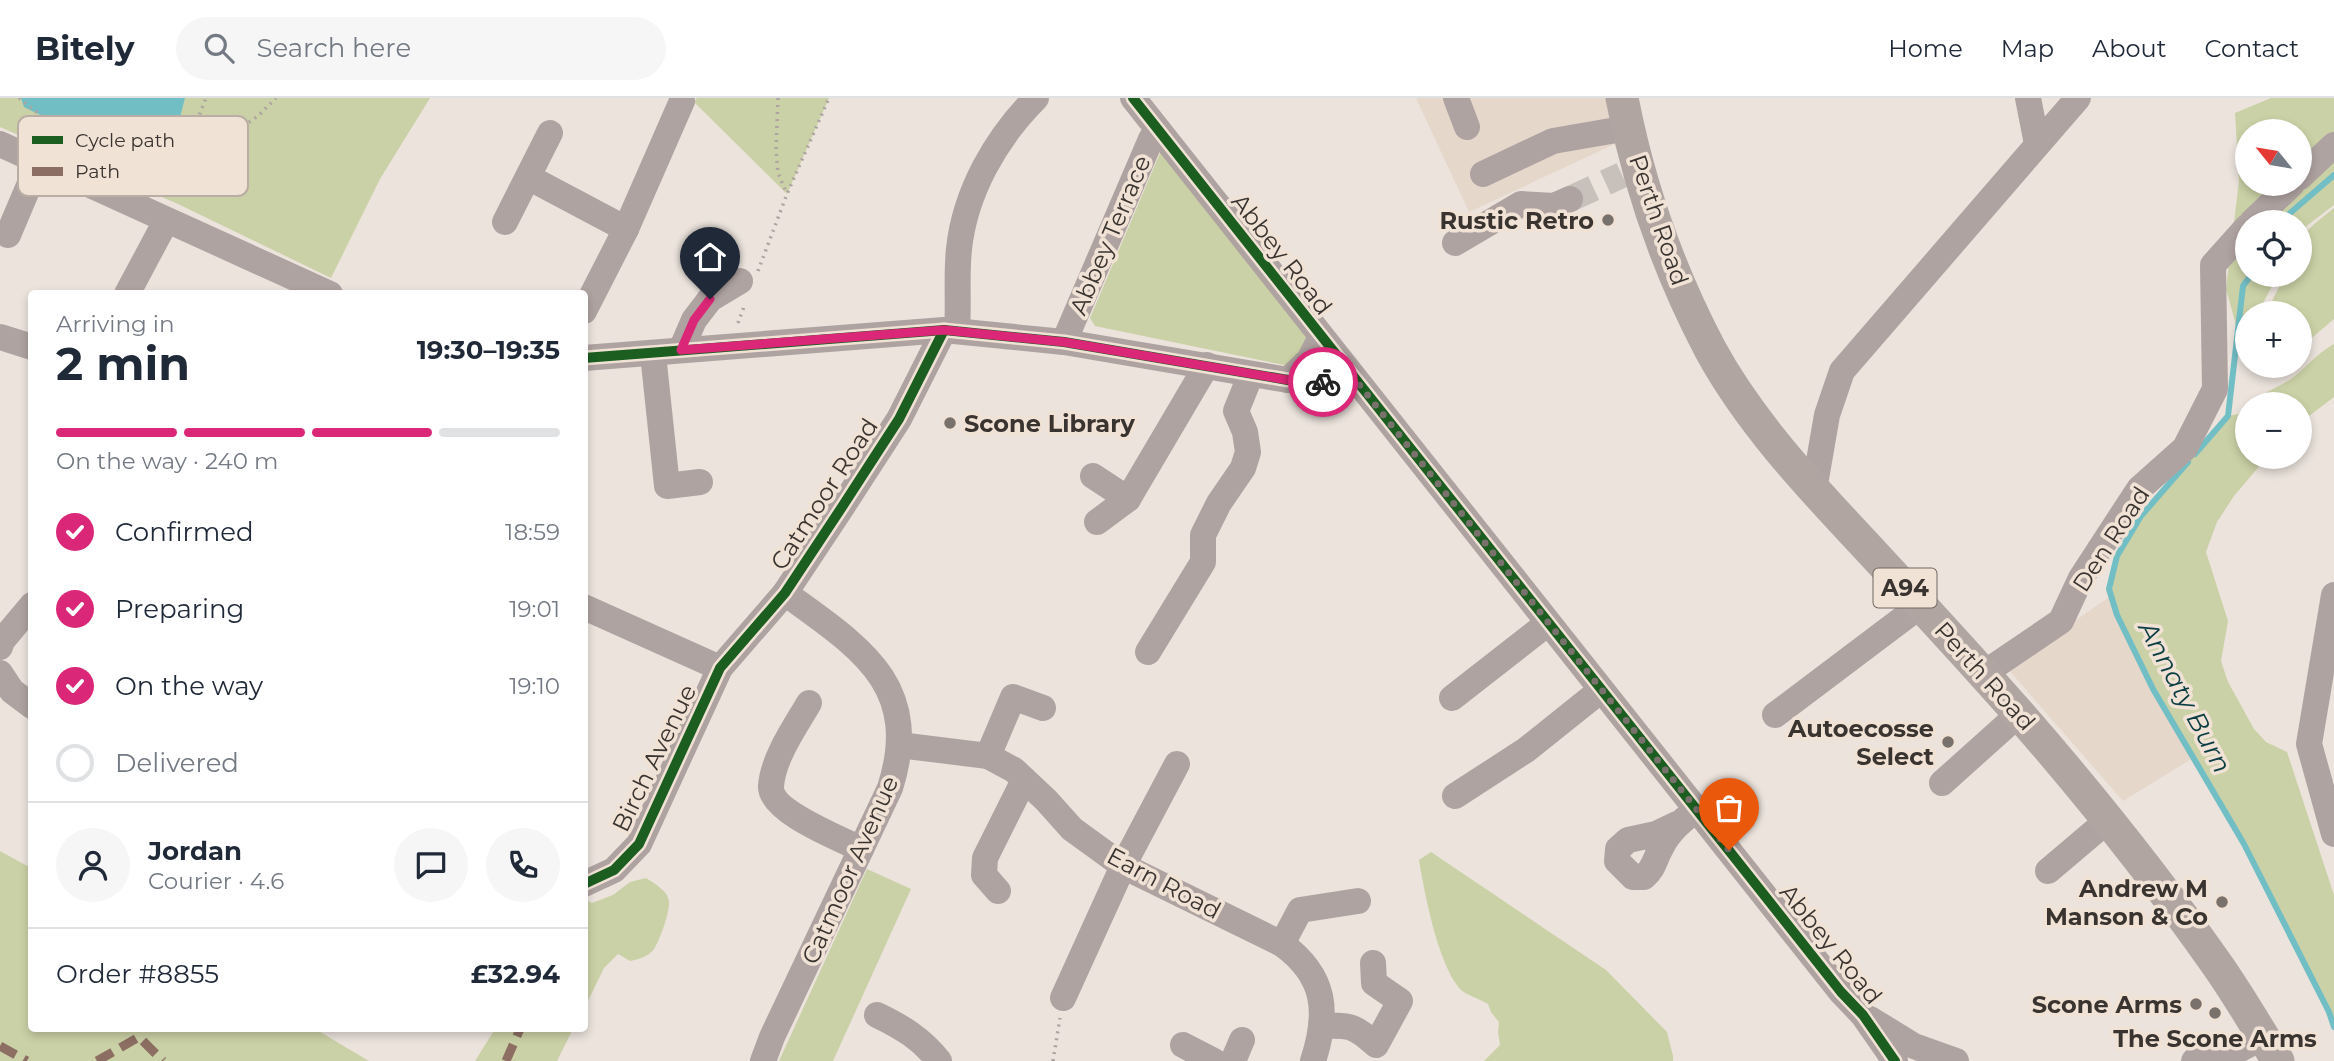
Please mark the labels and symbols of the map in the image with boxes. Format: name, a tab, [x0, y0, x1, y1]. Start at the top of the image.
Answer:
legend	[18, 116, 248, 196]
north arrow	[2235, 119, 2312, 196]
text: Cycle path	[75, 129, 175, 152]
street label: Abbey Terrace	[1063, 151, 1157, 319]
street label: Perth Road	[1623, 151, 1695, 289]
text: Path	[75, 160, 120, 183]
street label: Abbey Road	[1226, 187, 1338, 321]
place label: Rustic Retro	[1439, 206, 1594, 235]
marker: Rustic Retro	[1600, 212, 1616, 228]
pin	[680, 227, 740, 299]
courier	[1288, 347, 1358, 417]
place label: Scone Library	[964, 409, 1136, 438]
street label: Catmoor Road	[764, 413, 884, 575]
marker: Scone Library	[942, 415, 958, 431]
street label: Den Road	[2066, 481, 2156, 597]
road number: A94	[1874, 568, 1937, 608]
water label: Annaty Burn	[2131, 614, 2238, 778]
street label: Perth Road	[1929, 616, 2041, 736]
street label: Birch Avenue	[606, 680, 702, 836]
place label: Autoecosse Select	[1787, 714, 1935, 771]
marker: Autoecosse Select	[1940, 734, 1956, 750]
street label: Catmoor Avenue	[796, 771, 904, 969]
pin	[1699, 778, 1759, 850]
street label: Earn Road	[1102, 841, 1226, 925]
place label: Andrew M Manson & Co	[2045, 874, 2208, 931]
street label: Abbey Road	[1774, 878, 1888, 1010]
marker: Andrew M Manson & Co	[2214, 894, 2230, 910]
place label: Scone Arms	[2032, 990, 2182, 1019]
marker: Scone Arms	[2188, 996, 2204, 1012]
marker: The Scone Arms	[2207, 1005, 2223, 1021]
place label: The Scone Arms	[2113, 1024, 2317, 1053]

